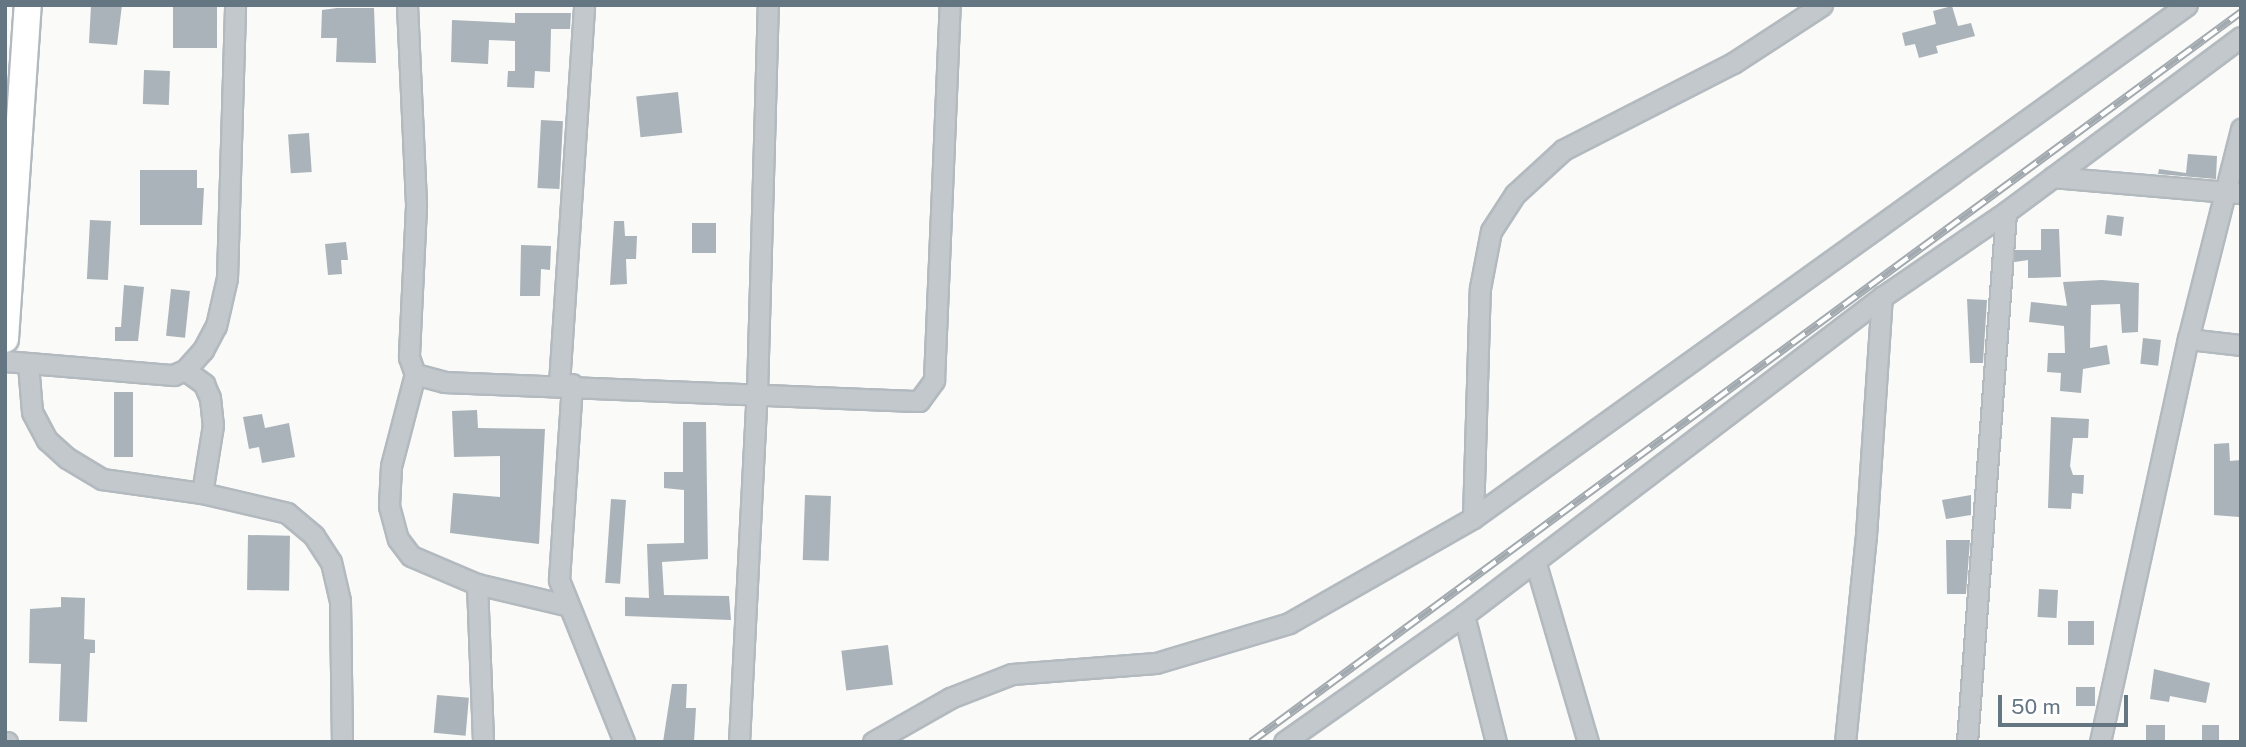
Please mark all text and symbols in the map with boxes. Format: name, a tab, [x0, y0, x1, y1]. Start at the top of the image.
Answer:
scale bar	[2001, 680, 2130, 724]
text: 50 m	[2011, 694, 2061, 719]

